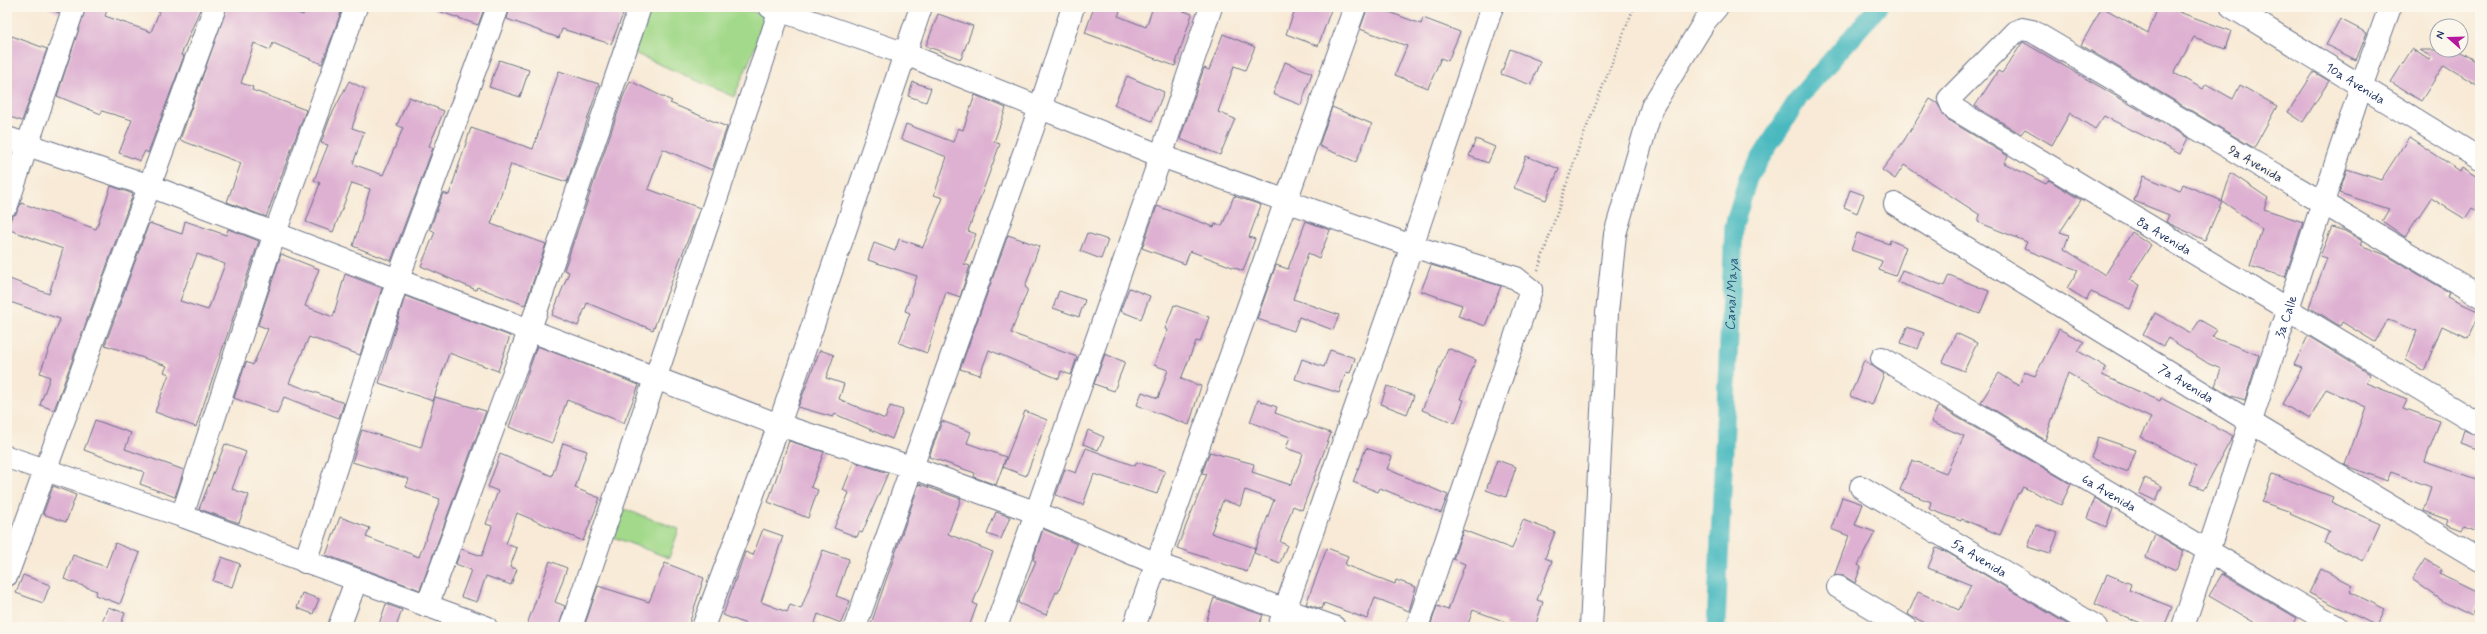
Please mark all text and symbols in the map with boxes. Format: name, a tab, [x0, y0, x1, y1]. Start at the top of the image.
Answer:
north arrow	[2429, 18, 2469, 58]
text: N	[2433, 29, 2448, 41]
street label: 10a Avenida	[2322, 59, 2388, 109]
street label: 9a Avenida	[2225, 142, 2286, 187]
street label: 8a Avenida	[2133, 213, 2194, 260]
water label: Canal Maya	[1721, 257, 1743, 331]
street label: 3a Calle	[2272, 294, 2302, 340]
street label: 7a Avenida	[2155, 361, 2216, 408]
street label: 6a Avenida	[2078, 471, 2139, 516]
street label: 5a Avenida	[1948, 536, 2010, 582]

